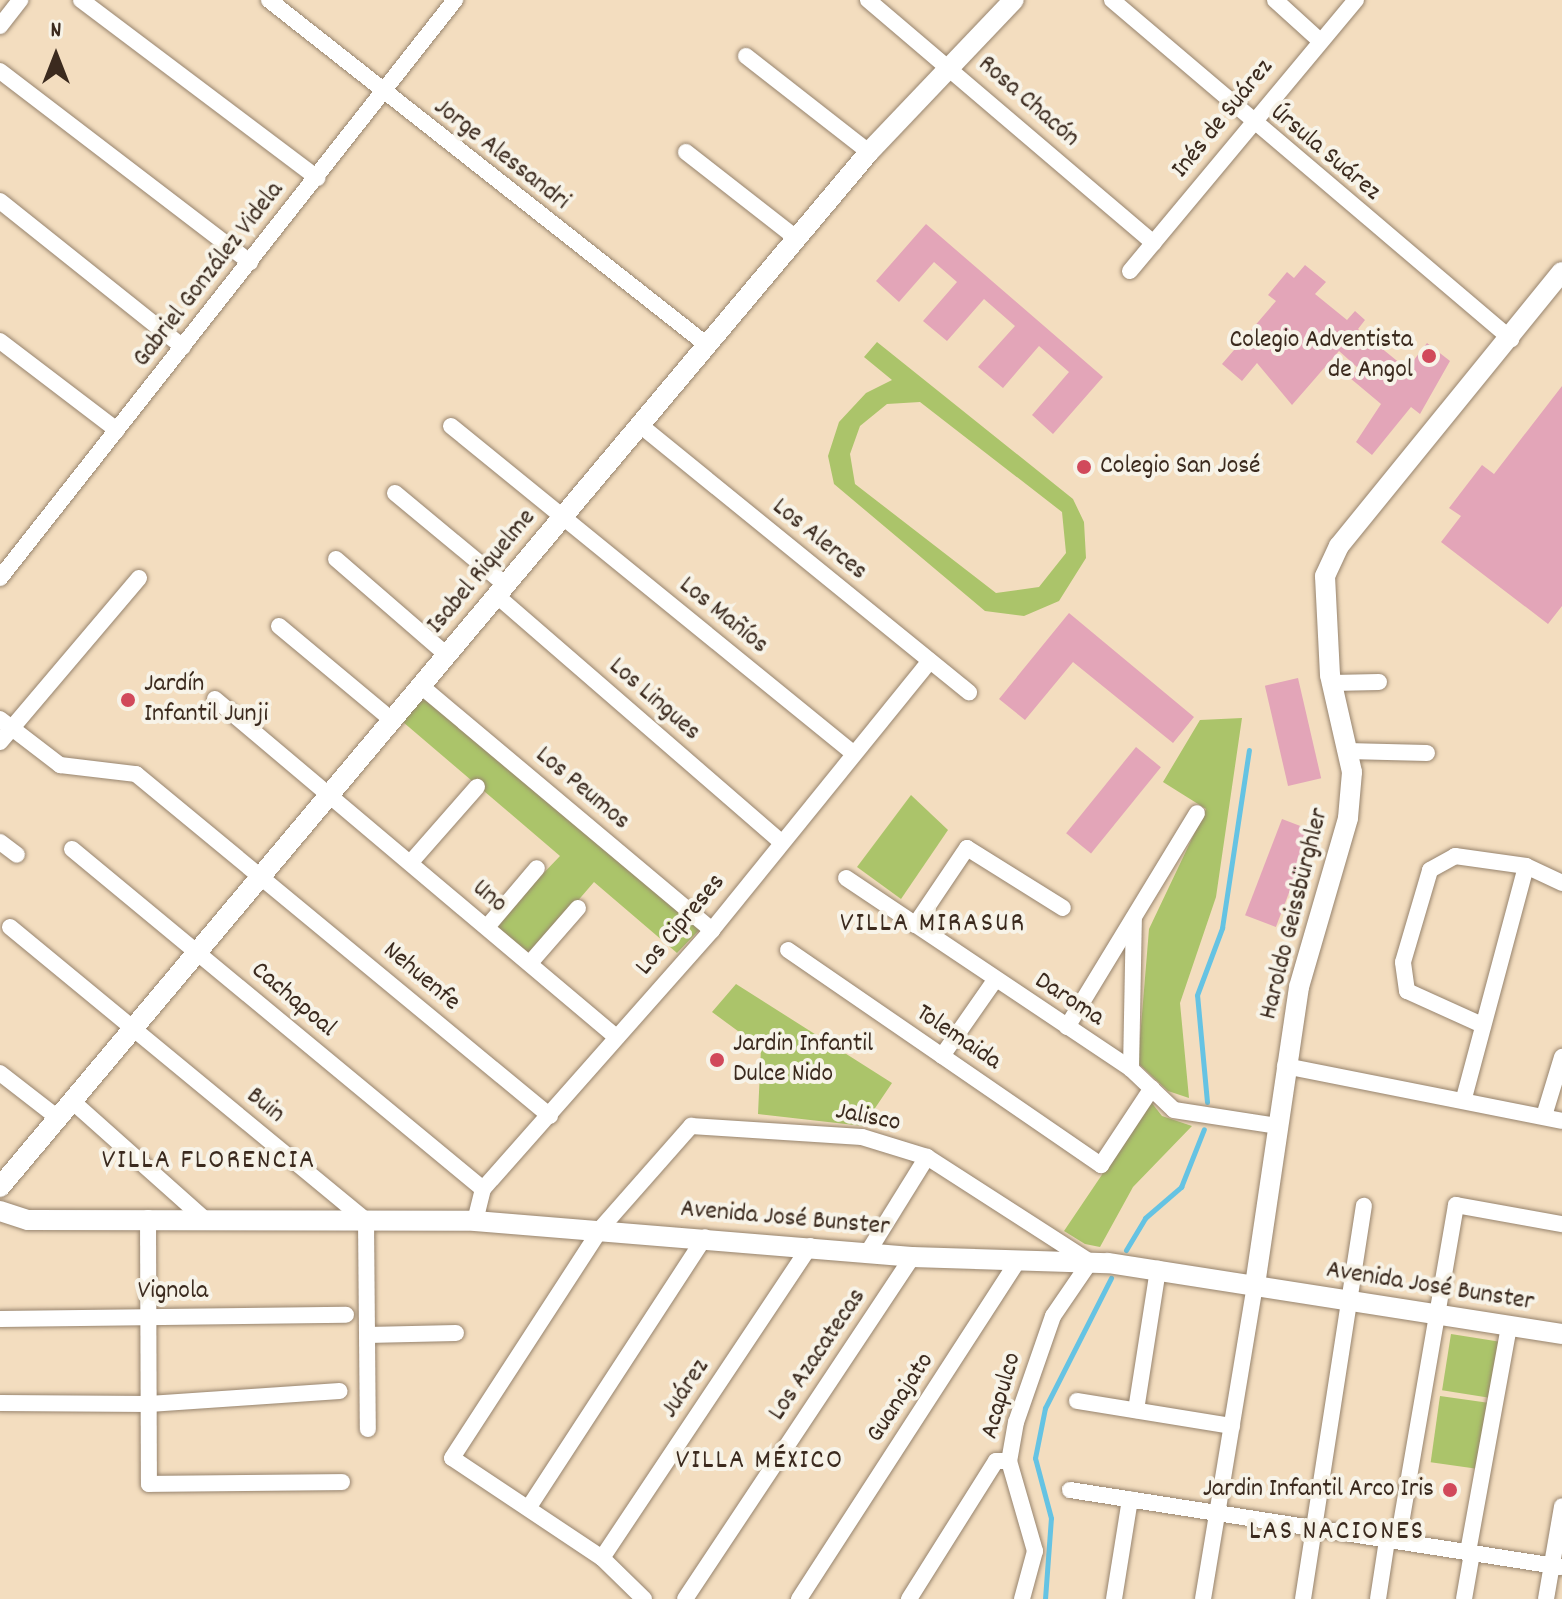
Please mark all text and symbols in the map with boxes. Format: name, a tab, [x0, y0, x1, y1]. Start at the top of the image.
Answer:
north arrow	[16, 16, 96, 96]
text: N	[51, 16, 61, 47]
street label: Rosa Chacón	[971, 49, 1085, 155]
street label: Inés de Suárez	[1165, 53, 1281, 185]
street label: Jorge Alessandri	[427, 92, 575, 218]
street label: Úrsula Suárez	[1263, 98, 1387, 208]
street label: Gabriel González Videla	[127, 176, 291, 374]
place label: Colegio Adventista de Angol	[1230, 325, 1413, 386]
marker: Colegio Adventista de Angol	[1420, 347, 1438, 365]
place label: Colegio San José	[1100, 451, 1261, 483]
marker: Colegio San José	[1075, 458, 1093, 476]
street label: Los Alerces	[765, 492, 873, 588]
street label: Isabel Riquelme	[421, 503, 543, 641]
street label: Los Mañíos	[672, 571, 774, 661]
street label: Los Lingues	[602, 652, 706, 748]
place label: Jardín Infantil Junji	[144, 669, 268, 730]
marker: Jardín Infantil Junji	[119, 691, 137, 709]
street label: Los Peumos	[528, 740, 636, 838]
street label: Haroldo Geissbürghler	[1254, 805, 1336, 1023]
street label: Los Cipreses	[629, 868, 733, 982]
street label: Uno	[465, 873, 513, 921]
district label: VILLA MIRASUR	[840, 908, 1026, 942]
street label: Nehuenfe	[376, 936, 466, 1018]
street label: Cachapoal	[244, 955, 342, 1045]
street label: Daroma	[1028, 966, 1110, 1034]
street label: Tolemaida	[909, 998, 1007, 1078]
place label: Jardin Infantil Dulce Nido	[733, 1029, 873, 1090]
marker: Jardin Infantil Dulce Nido	[708, 1051, 726, 1069]
street label: Buin	[240, 1081, 290, 1131]
street label: Jalisco	[833, 1096, 903, 1140]
district label: VILLA FLORENCIA	[102, 1145, 316, 1179]
street label: Avenida José Bunster	[679, 1194, 891, 1244]
street label: Avenida José Bunster	[1324, 1255, 1536, 1319]
street label: Vignola	[138, 1276, 208, 1308]
street label: Los Azacatecas	[762, 1283, 874, 1427]
street label: Guanajato	[860, 1347, 942, 1449]
street label: Acapulco	[975, 1349, 1029, 1443]
street label: Juárez	[655, 1353, 717, 1425]
district label: VILLA MÉXICO	[676, 1445, 844, 1479]
place label: Jardin Infantil Arco Iris	[1203, 1474, 1434, 1506]
marker: Jardin Infantil Arco Iris	[1441, 1481, 1459, 1499]
district label: LAS NACIONES	[1249, 1516, 1425, 1550]

